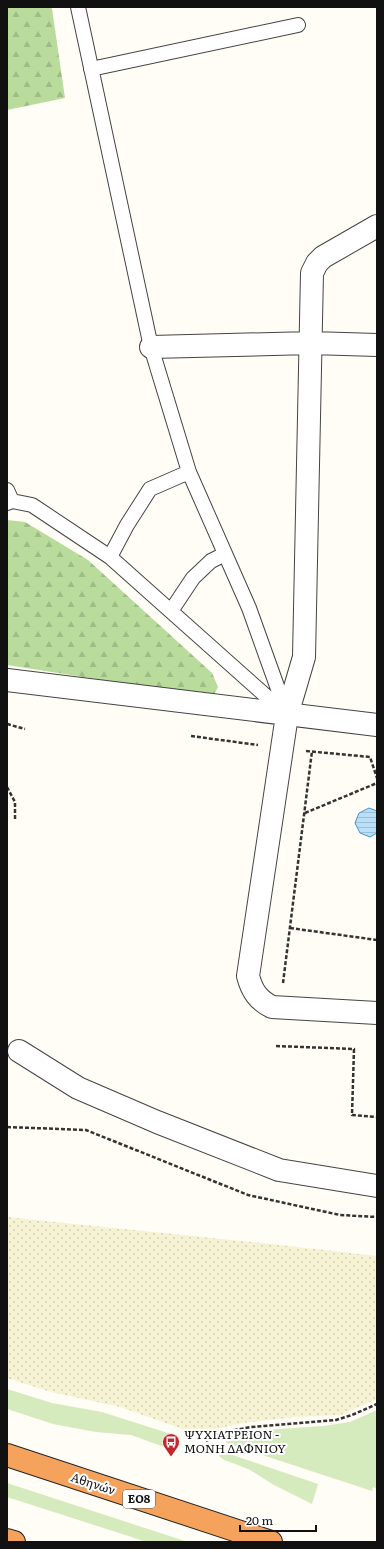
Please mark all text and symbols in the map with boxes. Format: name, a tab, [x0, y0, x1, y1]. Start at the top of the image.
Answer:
place label: ΨΥΧΙΑΤΡΕΙΟΝ - ΜΟΝΗ ΔΑΦΝΙΟΥ	[184, 1425, 286, 1457]
bus stop icon: ΨΥΧΙΑΤΡΕΙΟΝ - ΜΟΝΗ ΔΑΦΝΙΟΥ	[161, 1432, 181, 1457]
street label: Αθηνών	[69, 1467, 118, 1499]
road number: ΕΟ8	[123, 1490, 155, 1508]
scale bar	[240, 1507, 316, 1533]
text: 20 m	[246, 1511, 273, 1529]

